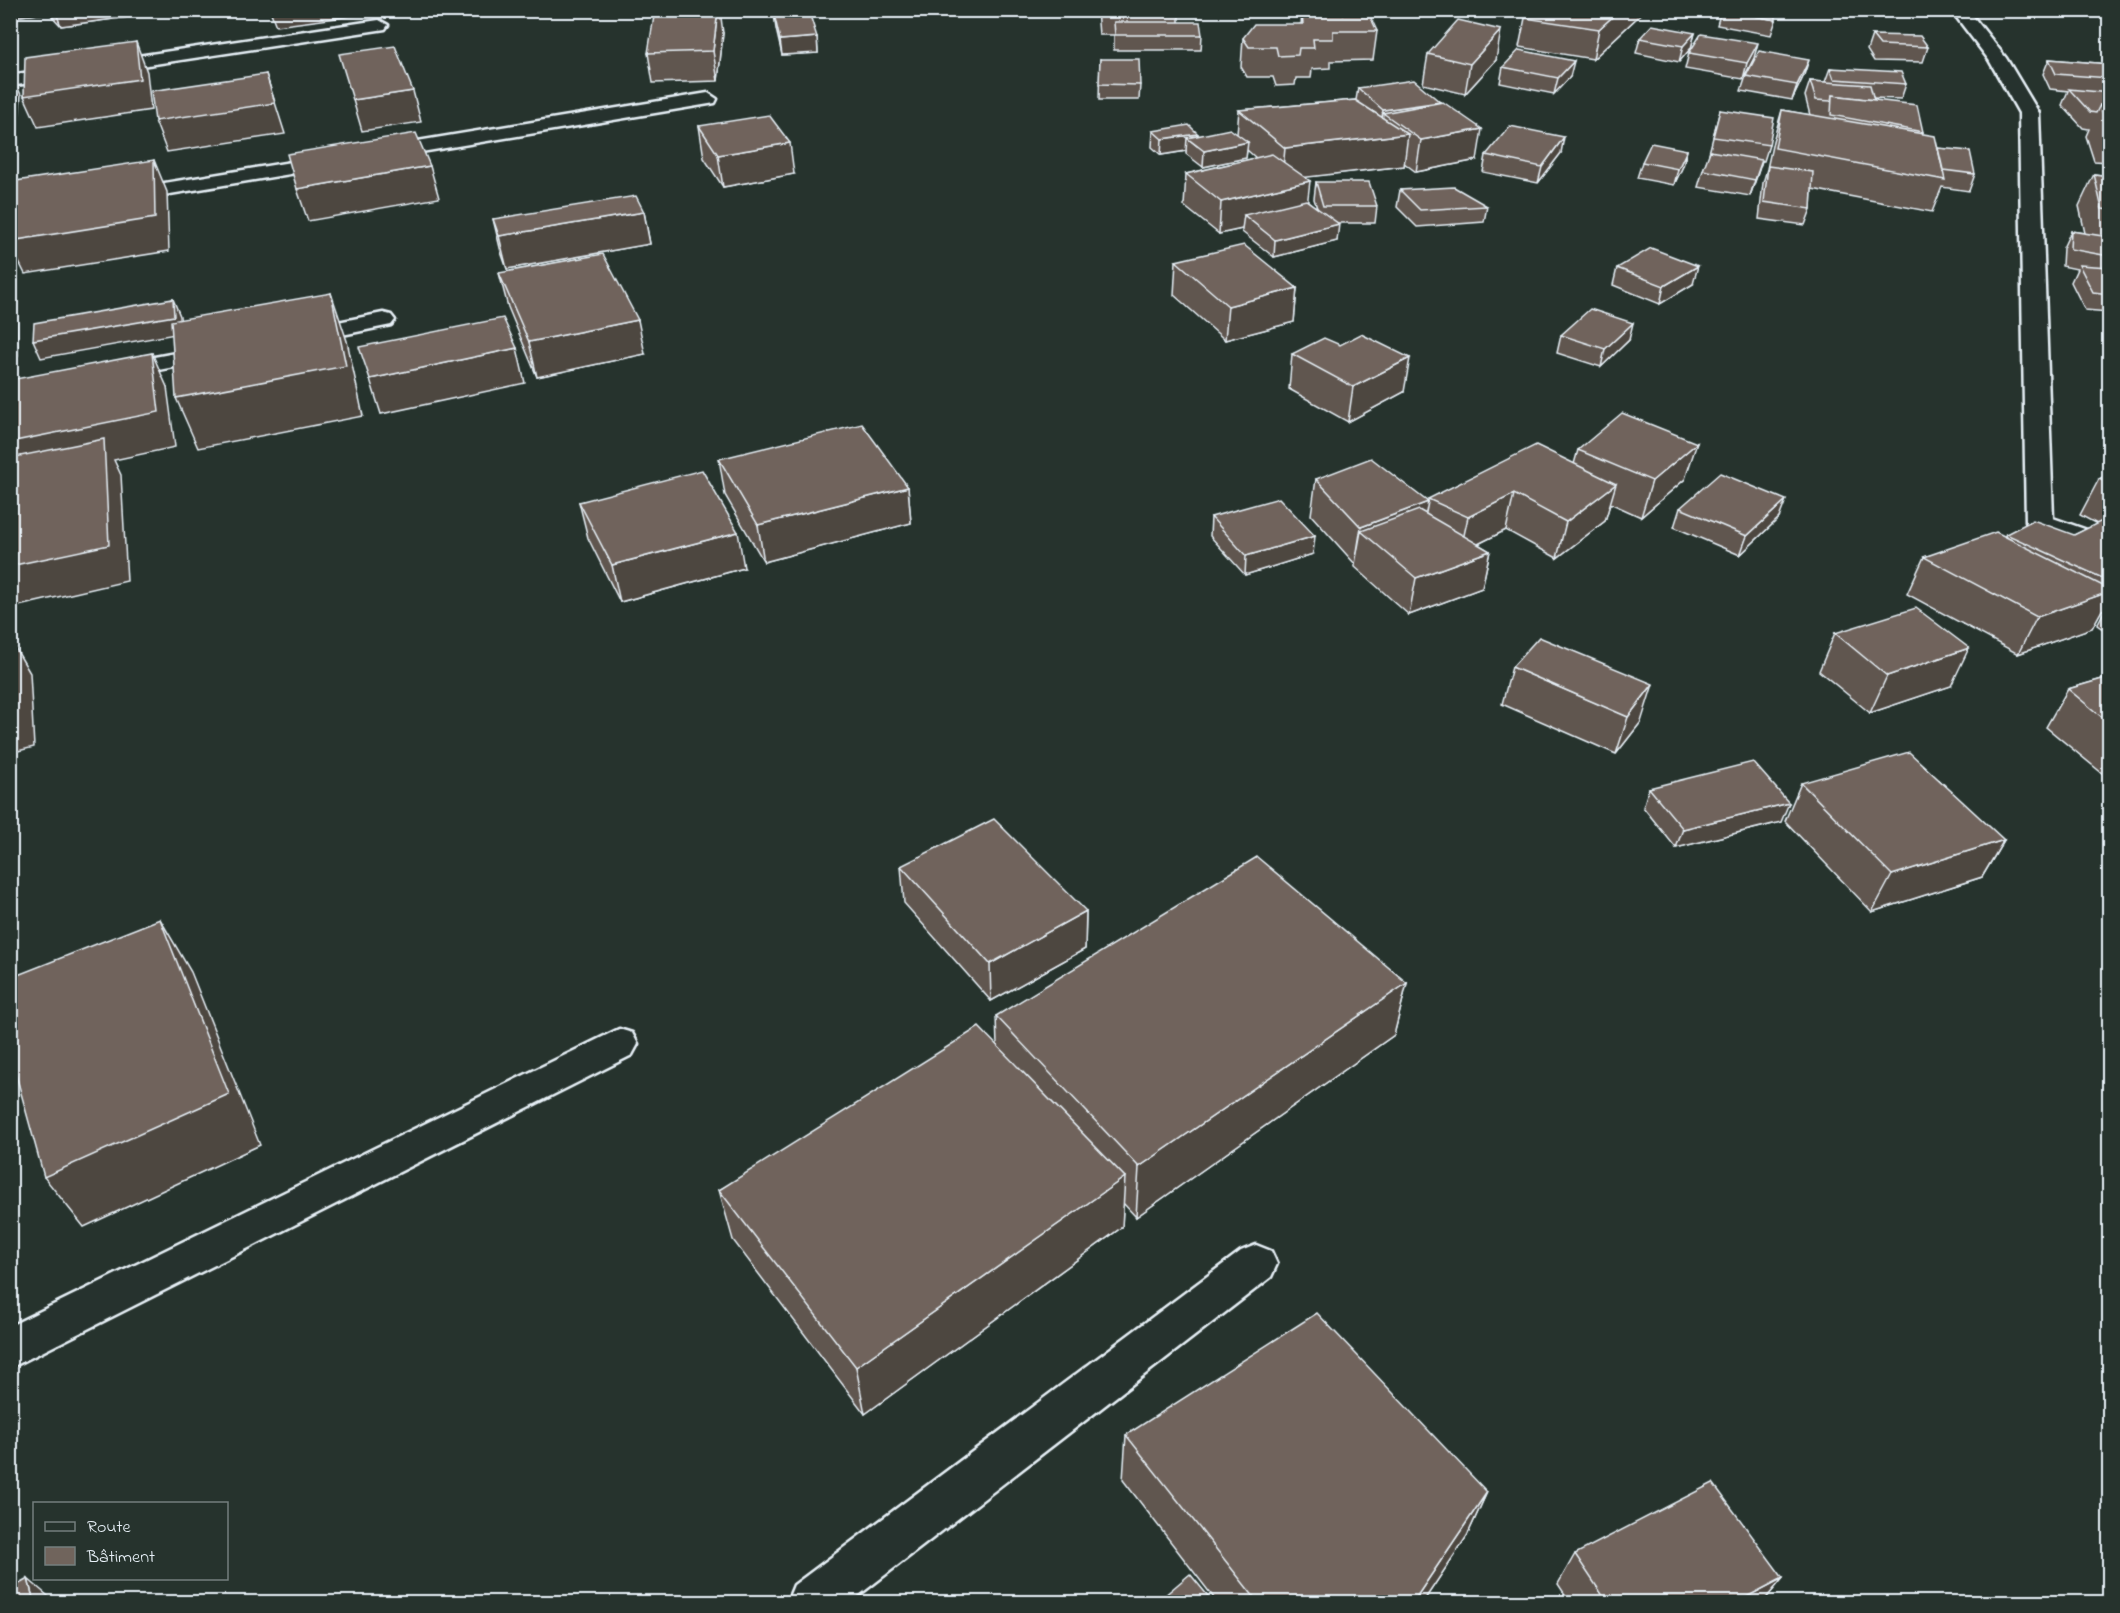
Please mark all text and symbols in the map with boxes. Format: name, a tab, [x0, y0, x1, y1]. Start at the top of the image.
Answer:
legend	[33, 1502, 228, 1580]
text: Route	[87, 1515, 132, 1541]
text: Bâtiment	[86, 1545, 155, 1571]

